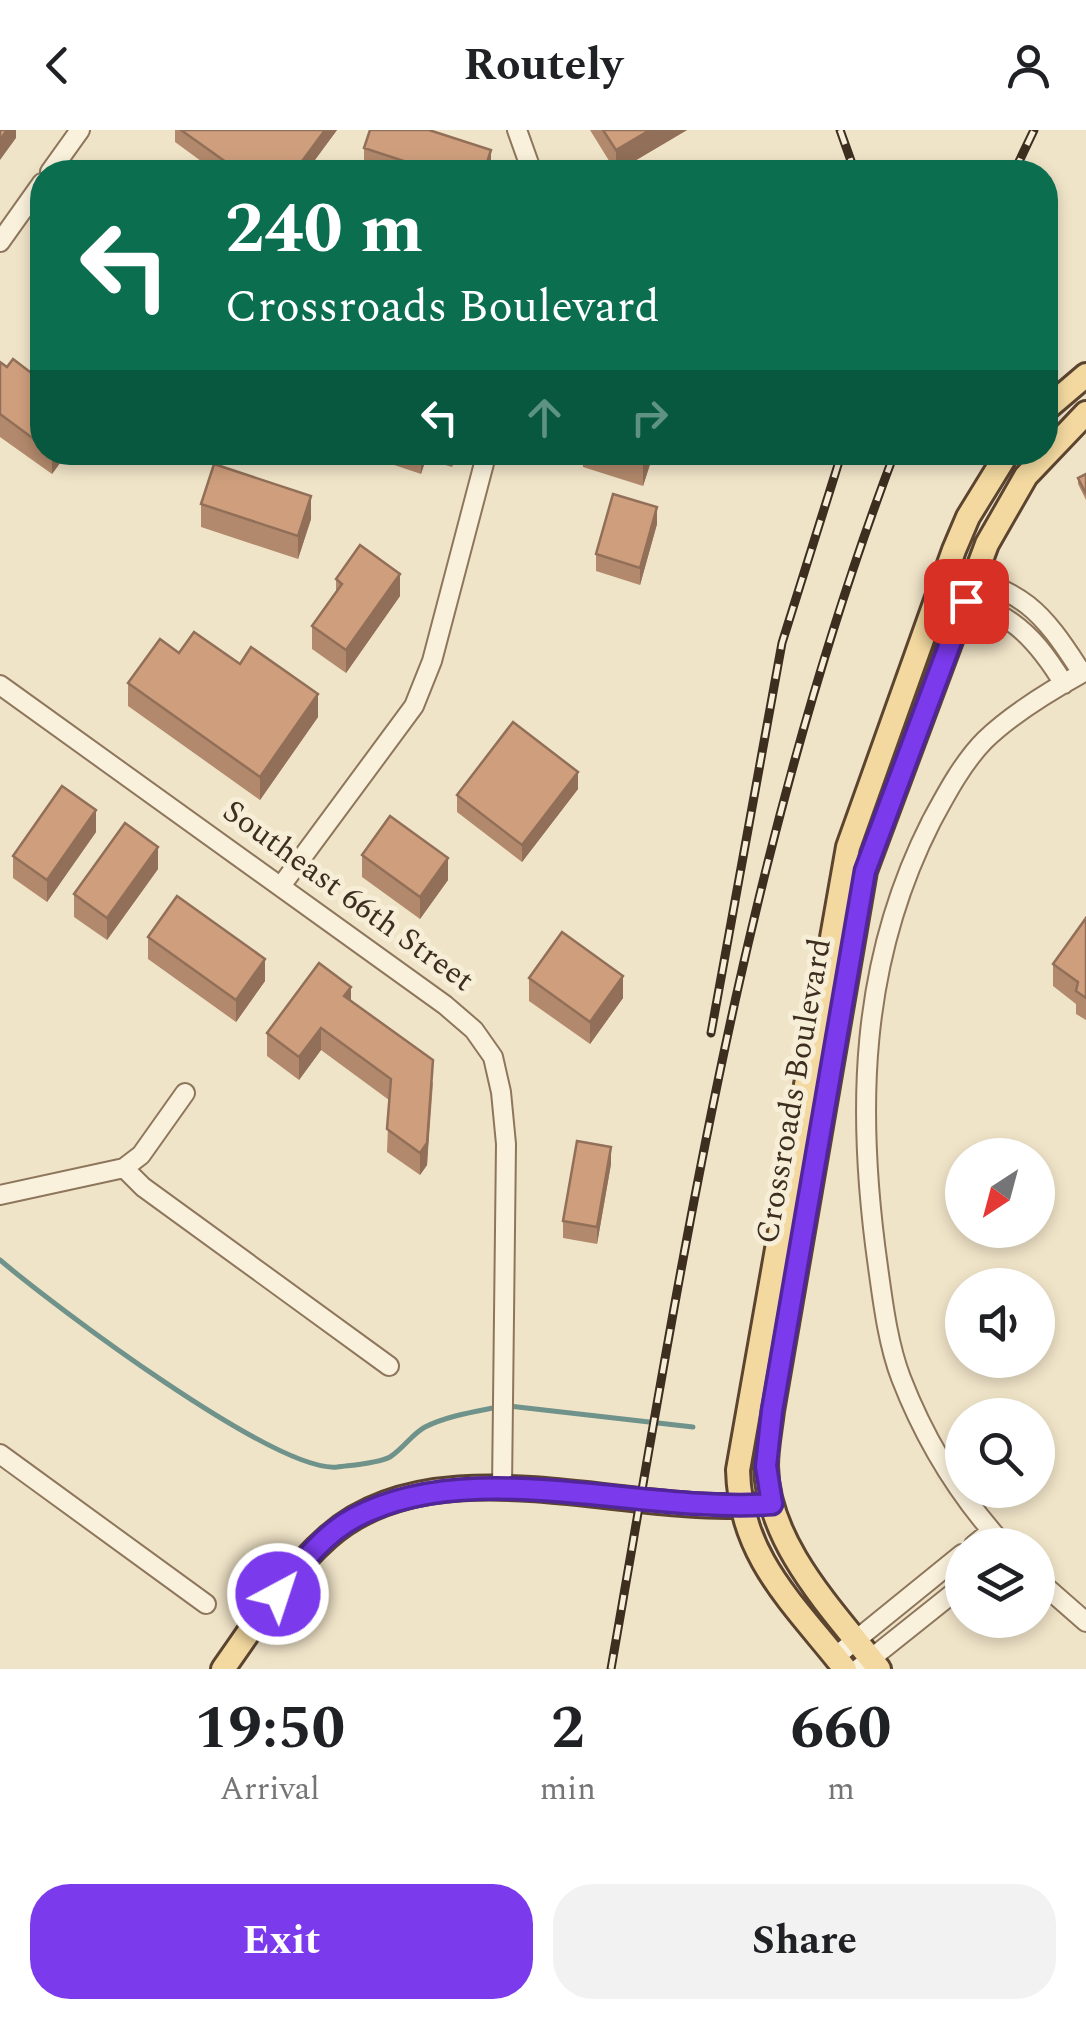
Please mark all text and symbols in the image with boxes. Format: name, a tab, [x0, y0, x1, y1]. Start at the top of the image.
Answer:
text: Routely	[463, 31, 623, 100]
icon: back	[30, 38, 85, 93]
icon: person	[1001, 38, 1056, 93]
text: 240 m	[225, 177, 423, 283]
icon: left	[60, 200, 190, 330]
text: Crossroads Boulevard	[225, 273, 660, 342]
icon: left	[412, 390, 467, 445]
icon: ahead	[517, 390, 572, 445]
icon: right	[622, 390, 677, 445]
pin	[924, 559, 1009, 644]
icon: arrive	[939, 574, 994, 629]
street label: Southeast 66th Street	[212, 788, 484, 1004]
street label: Crossroads Boulevard	[743, 935, 845, 1247]
north arrow	[945, 1138, 1055, 1248]
map controls	[945, 1138, 1055, 1638]
button: sound	[945, 1268, 1055, 1378]
button: search	[945, 1398, 1055, 1508]
button: layers	[945, 1528, 1055, 1638]
position arrow	[226, 1542, 330, 1646]
text: 19:50	[195, 1683, 345, 1775]
text: 2	[551, 1683, 585, 1775]
text: 660	[790, 1683, 891, 1775]
text: Arrival	[220, 1765, 320, 1814]
text: min	[540, 1765, 596, 1814]
text: m	[827, 1765, 855, 1814]
button: Exit	[30, 1884, 533, 1999]
button: Share	[553, 1884, 1056, 1999]

